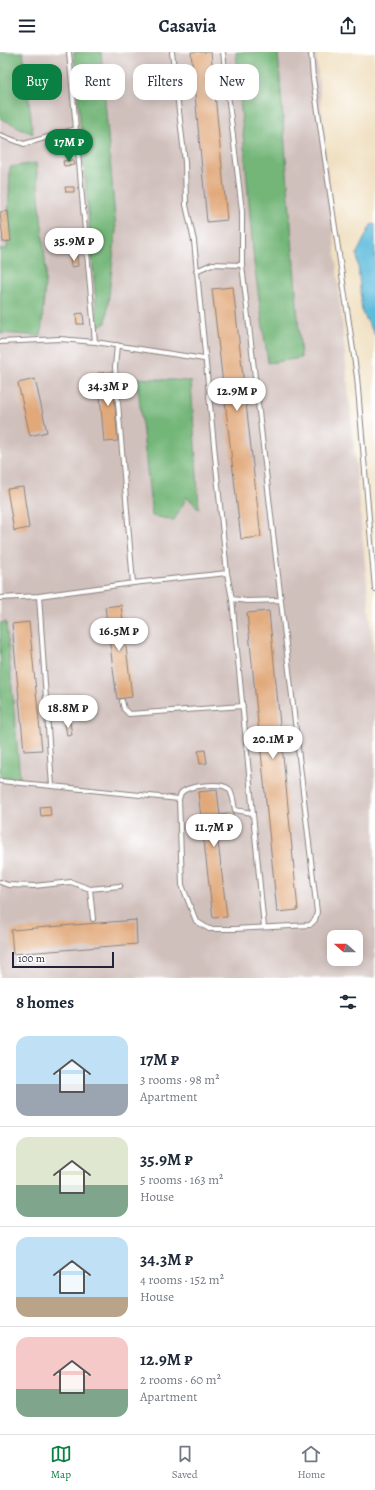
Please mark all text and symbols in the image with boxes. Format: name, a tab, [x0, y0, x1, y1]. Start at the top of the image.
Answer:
text: Casavia	[159, 14, 216, 38]
icon: menu	[16, 15, 38, 37]
icon: share	[337, 15, 359, 37]
chip: Buy	[12, 64, 62, 100]
chip: Rent	[70, 64, 125, 100]
chip: Filters	[133, 64, 197, 100]
chip: New	[205, 64, 259, 100]
pin: 17M ₽	[41, 129, 97, 163]
text: 17M ₽	[54, 133, 84, 150]
pin: 35.9M ₽	[37, 228, 111, 262]
text: 35.9M ₽	[54, 232, 94, 249]
pin: 34.3M ₽	[71, 373, 145, 407]
text: 34.3M ₽	[88, 377, 128, 394]
pin: 12.9M ₽	[200, 378, 274, 412]
text: 12.9M ₽	[217, 382, 257, 399]
pin: 16.5M ₽	[82, 618, 156, 652]
text: 16.5M ₽	[99, 622, 139, 639]
pin: 18.8M ₽	[31, 695, 105, 729]
text: 18.8M ₽	[48, 699, 88, 716]
pin: 20.1M ₽	[236, 726, 310, 760]
text: 20.1M ₽	[253, 730, 293, 747]
pin: 11.7M ₽	[177, 814, 251, 848]
text: 11.7M ₽	[195, 818, 233, 835]
north arrow	[327, 930, 363, 966]
map controls	[327, 930, 363, 966]
scale bar	[12, 950, 114, 969]
text: 100 m	[18, 951, 45, 966]
text: 8 homes	[16, 991, 74, 1014]
icon: filters	[337, 991, 359, 1013]
text: 17M ₽	[140, 1048, 179, 1071]
icon: home	[48, 1052, 96, 1100]
text: 3 rooms · 98 m²	[140, 1071, 219, 1088]
text: Apartment	[140, 1088, 198, 1105]
text: 35.9M ₽	[140, 1148, 193, 1171]
icon: home	[48, 1153, 96, 1201]
text: 5 rooms · 163 m²	[140, 1171, 223, 1188]
text: House	[140, 1188, 174, 1205]
text: 34.3M ₽	[140, 1248, 193, 1271]
icon: home	[48, 1253, 96, 1301]
text: 4 rooms · 152 m²	[140, 1271, 224, 1288]
text: House	[140, 1288, 174, 1305]
text: 12.9M ₽	[140, 1348, 193, 1371]
icon: home	[48, 1353, 96, 1401]
text: 2 rooms · 60 m²	[140, 1371, 221, 1388]
text: Apartment	[140, 1388, 198, 1405]
tab: Map	[50, 1443, 72, 1482]
tab: Saved	[172, 1443, 198, 1482]
tab: Home	[297, 1443, 325, 1482]

